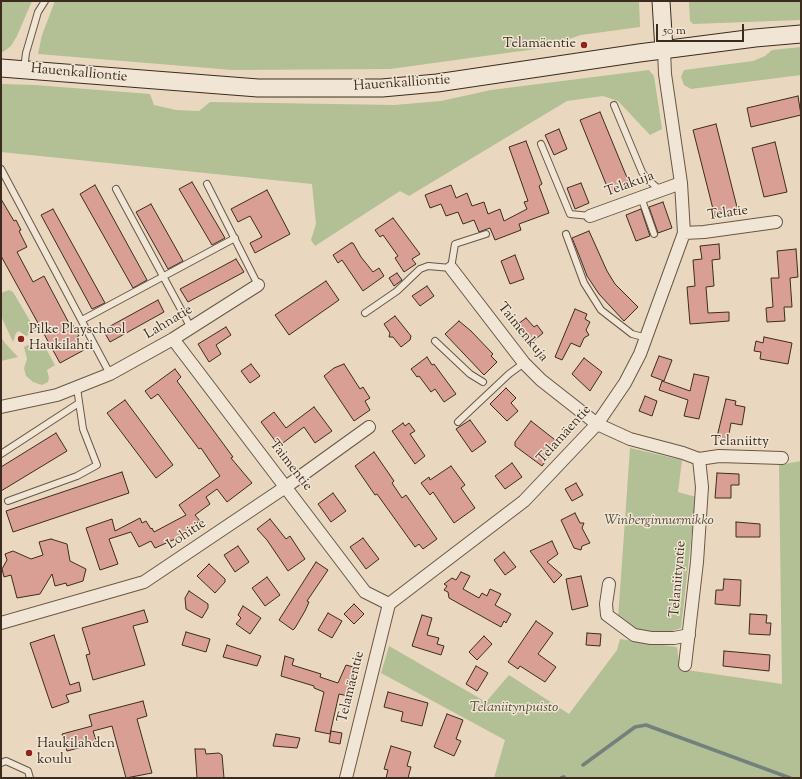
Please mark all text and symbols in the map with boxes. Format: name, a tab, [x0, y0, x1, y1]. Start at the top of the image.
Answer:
scale bar	[658, 16, 746, 42]
text: 50 m	[663, 22, 686, 40]
place label: Telamäentie	[503, 37, 576, 53]
marker: Telamäentie	[579, 40, 589, 50]
street label: Hauenkalliontie	[30, 61, 128, 87]
street label: Hauenkalliontie	[353, 72, 451, 96]
street label: Telakuja	[603, 168, 657, 202]
street label: Telatie	[707, 203, 749, 225]
street label: Taimenkuja	[493, 300, 551, 366]
street label: Lahnatie	[142, 302, 196, 344]
place label: Pilke Playschool Haukilahti	[29, 323, 126, 356]
marker: Pilke Playschool Haukilahti	[16, 334, 26, 344]
street label: Telamäentie	[534, 402, 596, 468]
street label: Telaniitty	[711, 435, 769, 451]
street label: Taimentie	[265, 437, 315, 495]
park label: Winberginnurmikko	[604, 514, 714, 530]
street label: Lohitie	[164, 516, 210, 554]
street label: Telaniityntie	[667, 540, 691, 618]
street label: Telamäentie	[335, 649, 369, 725]
park label: Telaniitynpuisto	[470, 701, 558, 717]
place label: Haukilahden koulu	[37, 737, 115, 770]
marker: Haukilahden koulu	[24, 748, 34, 758]

